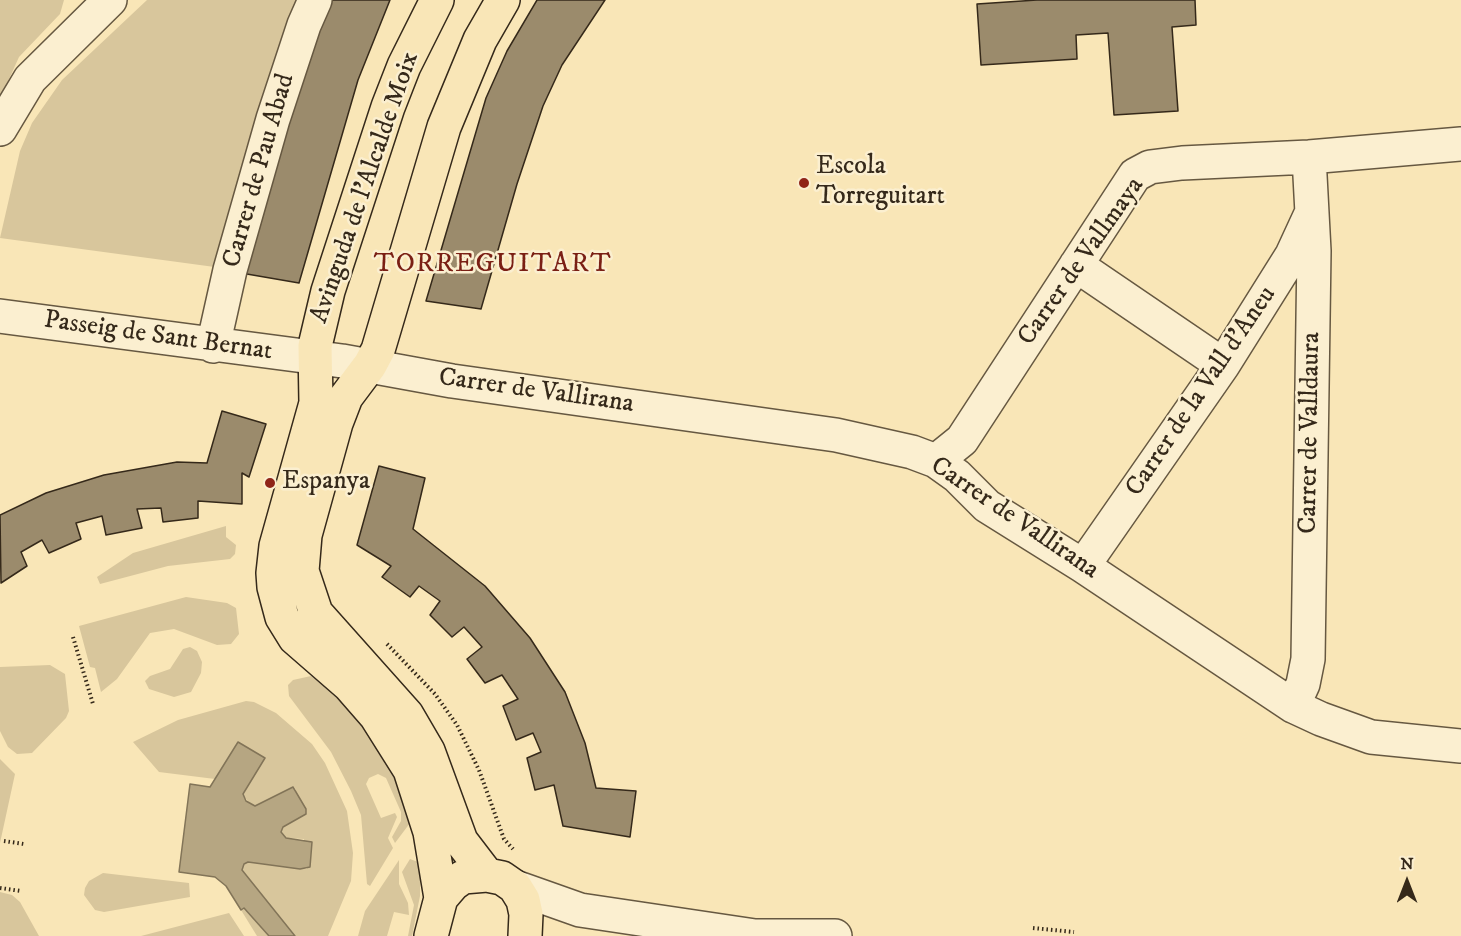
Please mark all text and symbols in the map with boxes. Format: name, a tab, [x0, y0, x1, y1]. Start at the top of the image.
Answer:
street label: Avinguda de l'Alcalde Moix	[305, 48, 427, 328]
street label: Carrer de Pau Abad	[217, 71, 303, 271]
place label: Escola Torreguitart	[816, 152, 945, 213]
street label: Carrer de Vallmaya	[1012, 172, 1152, 352]
marker: Escola Torreguitart	[797, 176, 811, 190]
district label: TORREGUITART	[374, 249, 612, 281]
street label: Carrer de la Vall d'Aneu	[1120, 281, 1284, 503]
street label: Passeig de Sant Bernat	[42, 306, 274, 368]
street label: Carrer de Valldaura	[1294, 332, 1328, 534]
street label: Carrer de Vallirana	[437, 363, 635, 421]
street label: Carrer de Vallirana	[924, 451, 1104, 587]
place label: Espanya	[282, 467, 370, 499]
marker: Espanya	[263, 476, 277, 490]
north arrow	[1377, 852, 1437, 912]
text: N	[1400, 854, 1414, 874]

